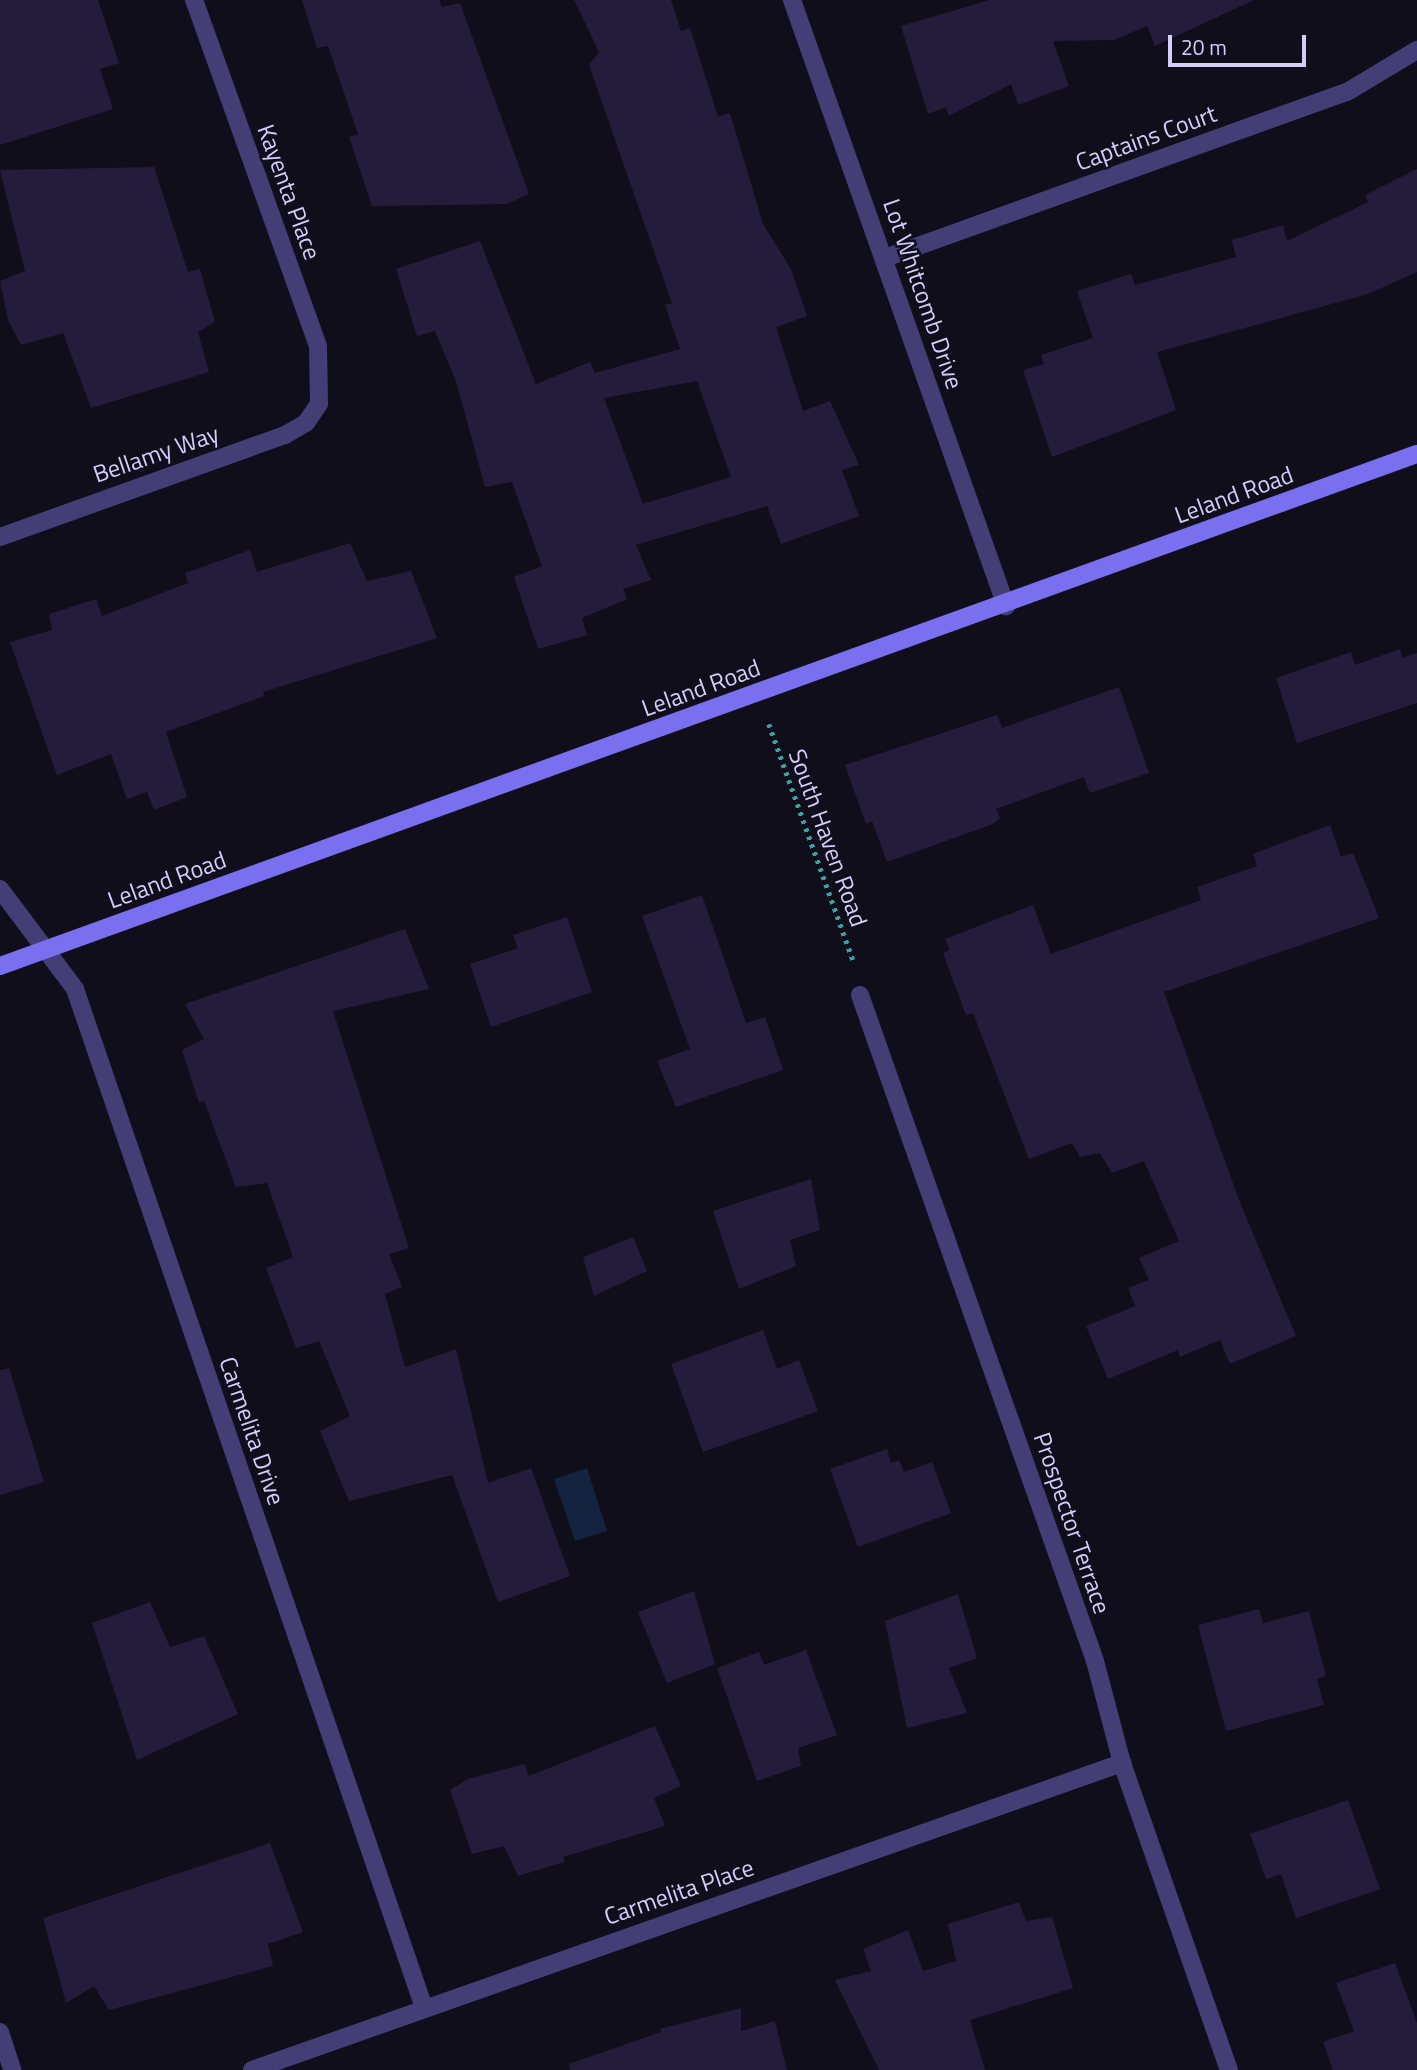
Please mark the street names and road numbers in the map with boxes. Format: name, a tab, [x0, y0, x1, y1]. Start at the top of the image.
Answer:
street label: Captains Court	[1072, 99, 1220, 177]
street label: Kayenta Place	[251, 120, 327, 264]
street label: Lot Whitcomb Drive	[877, 195, 969, 393]
street label: Bellamy Way	[89, 419, 223, 489]
street label: Leland Road	[1171, 460, 1297, 530]
street label: Leland Road	[638, 653, 764, 723]
street label: South Haven Road	[783, 745, 873, 931]
street label: Leland Road	[104, 845, 230, 915]
street label: Carmelita Drive	[213, 1353, 291, 1509]
street label: Prospector Terrace	[1028, 1429, 1116, 1617]
street label: Carmelita Place	[600, 1853, 758, 1931]

